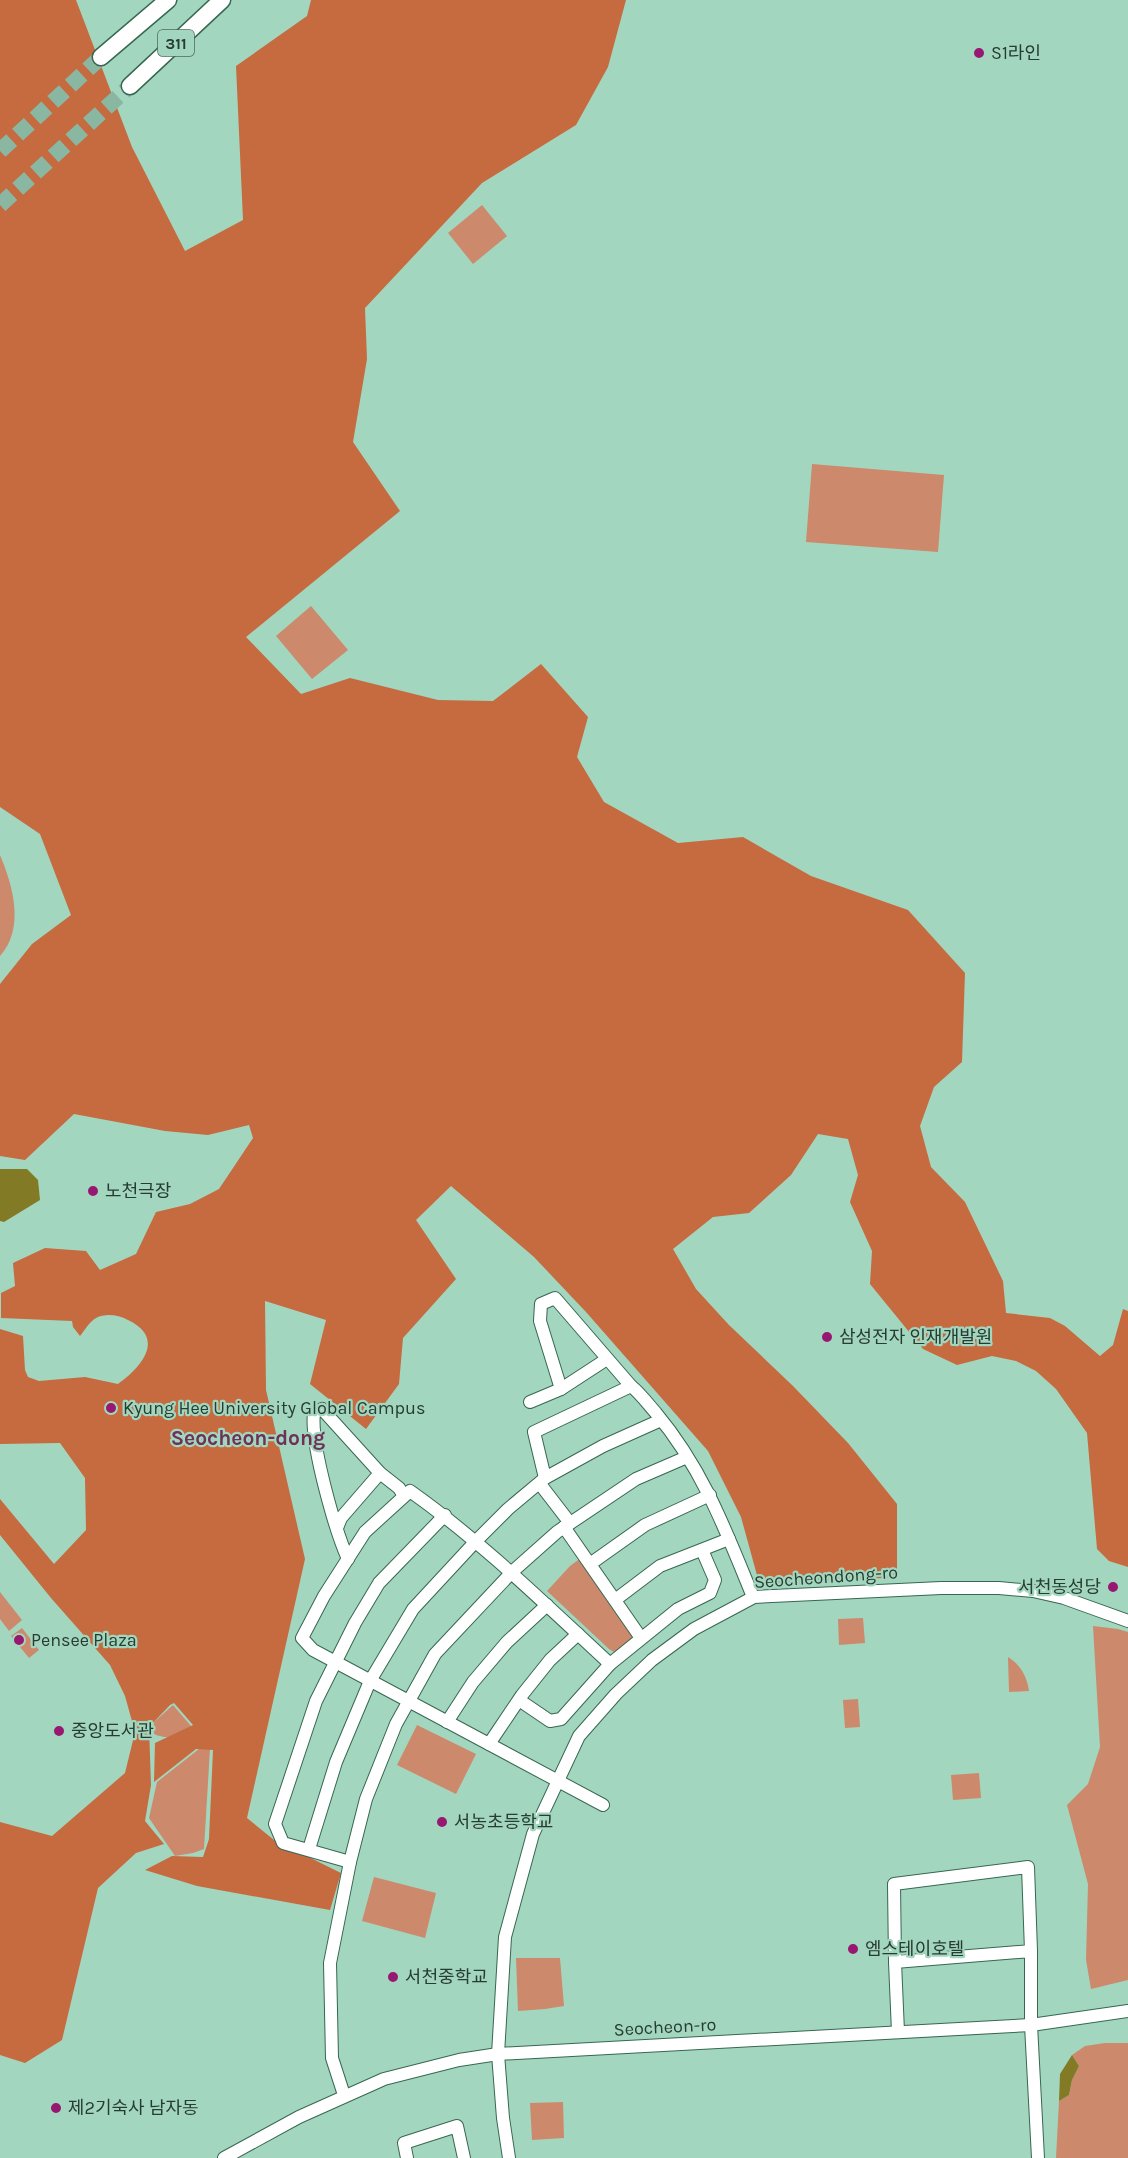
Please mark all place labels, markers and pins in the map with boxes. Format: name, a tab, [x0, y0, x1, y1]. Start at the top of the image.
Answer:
place label: S1라인	[991, 42, 1041, 64]
marker: S1라인	[972, 46, 986, 60]
place label: 노천극장	[105, 1180, 171, 1202]
marker: 노천극장	[86, 1184, 100, 1198]
place label: 삼성전자 인재개발원	[839, 1326, 992, 1348]
marker: 삼성전자 인재개발원	[820, 1330, 834, 1344]
place label: Kyung Hee University Global Campus	[123, 1397, 425, 1419]
marker: Kyung Hee University Global Campus	[104, 1401, 118, 1415]
place label: 서천동성당	[1018, 1576, 1101, 1598]
marker: 서천동성당	[1106, 1580, 1120, 1594]
place label: Pensee Plaza	[31, 1629, 137, 1651]
marker: Pensee Plaza	[12, 1633, 26, 1647]
place label: 중앙도서관	[71, 1720, 154, 1742]
marker: 중앙도서관	[52, 1724, 66, 1738]
place label: 서농초등학교	[454, 1811, 553, 1833]
marker: 서농초등학교	[435, 1815, 449, 1829]
place label: 엠스테이호텔	[865, 1938, 964, 1960]
marker: 엠스테이호텔	[846, 1942, 860, 1956]
place label: 서천중학교	[405, 1966, 488, 1988]
marker: 서천중학교	[386, 1970, 400, 1984]
place label: 제2기숙사 남자동	[68, 2097, 199, 2119]
marker: 제2기숙사 남자동	[49, 2101, 63, 2115]

